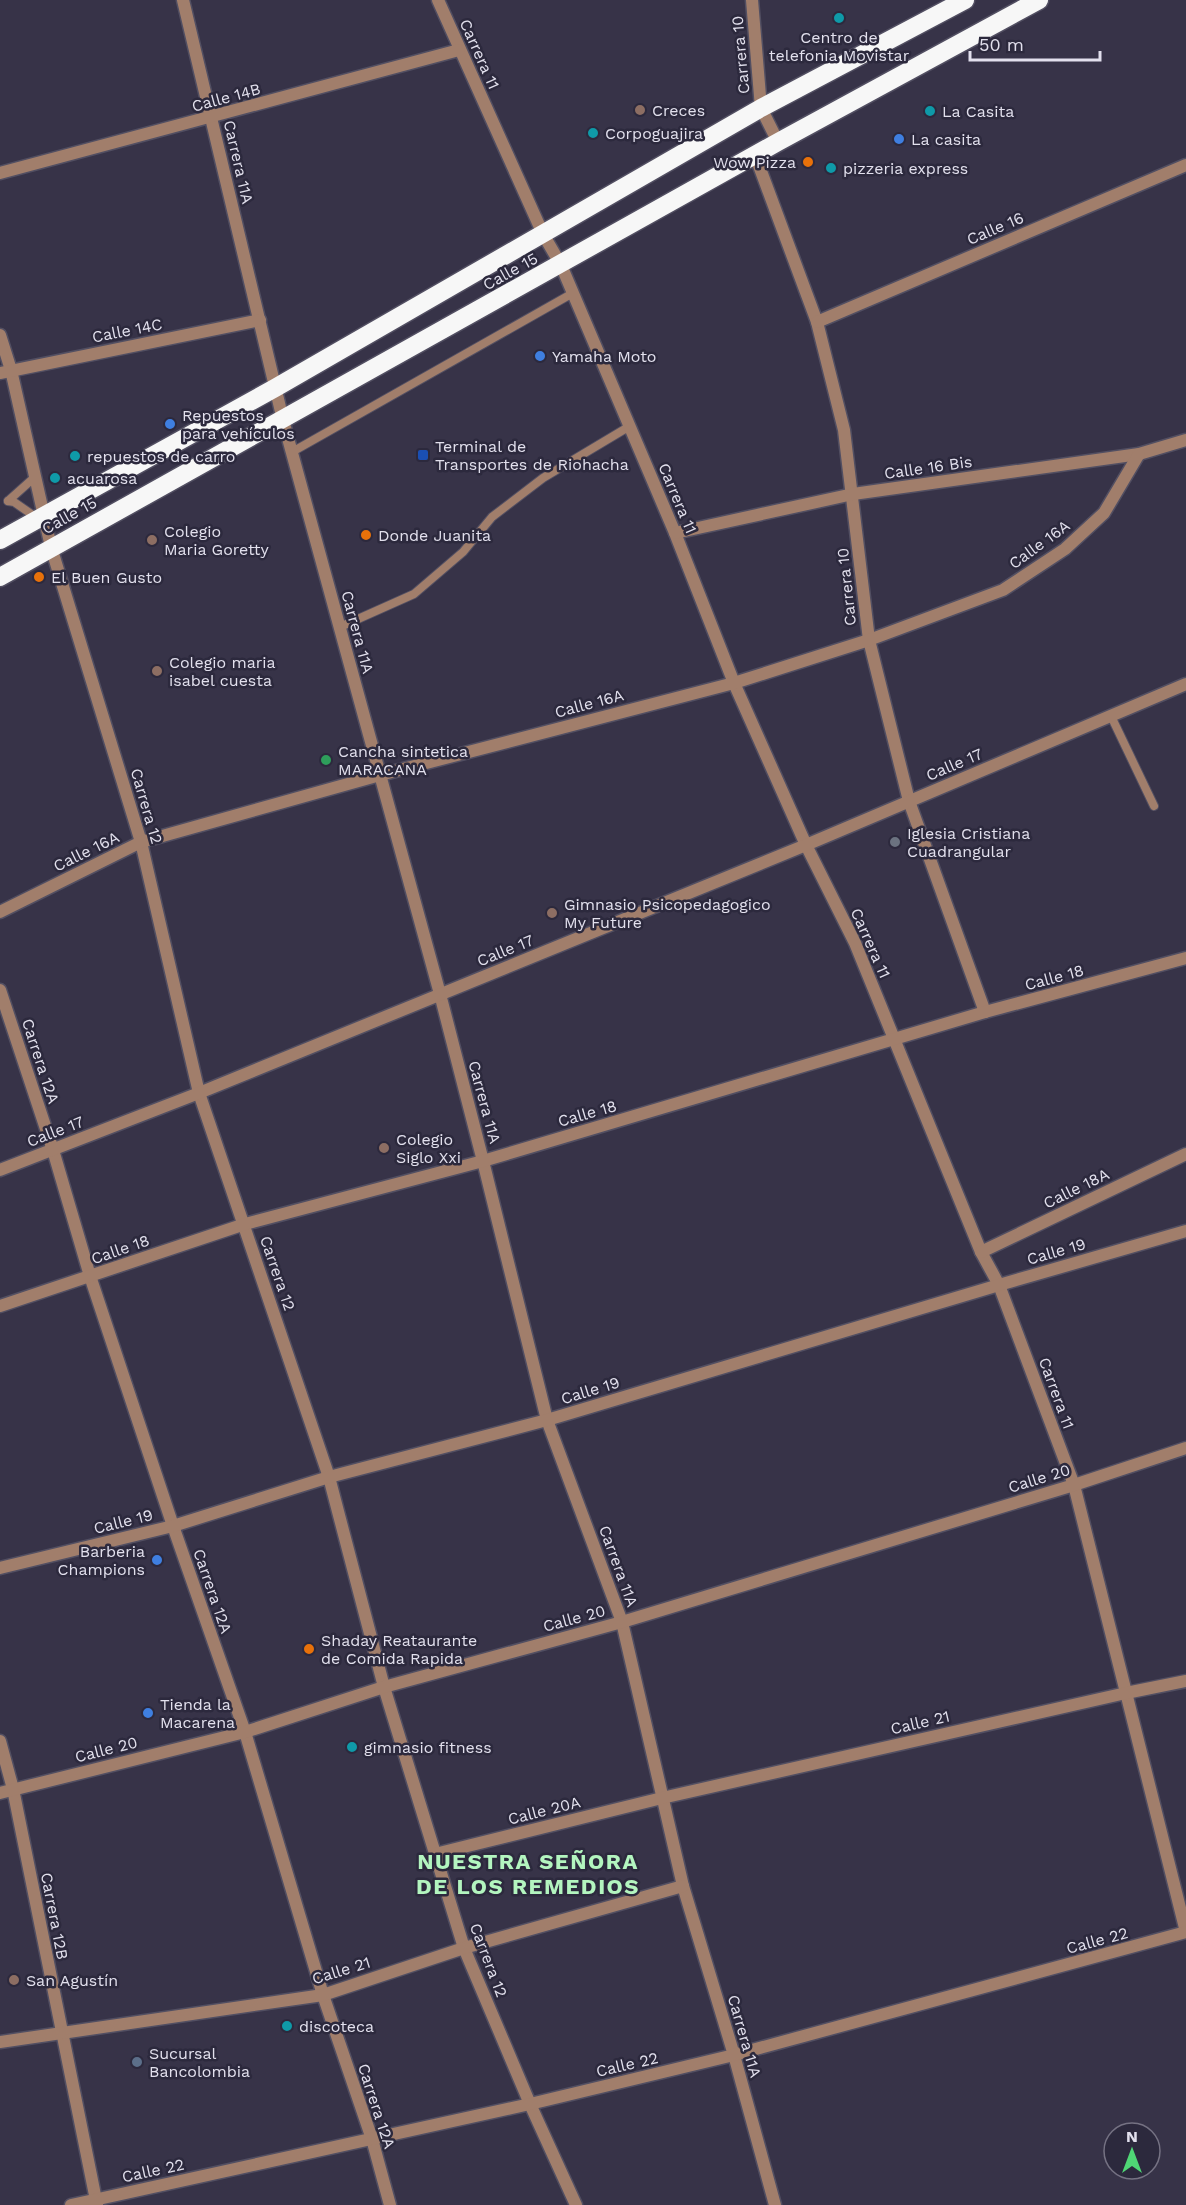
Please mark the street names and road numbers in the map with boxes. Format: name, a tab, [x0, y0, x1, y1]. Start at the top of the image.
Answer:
street label: Carrera 10	[728, 15, 753, 95]
street label: Carrera 11	[456, 16, 503, 92]
street label: Calle 14B	[190, 79, 263, 116]
street label: Carrera 11A	[220, 118, 257, 206]
street label: Calle 16	[964, 208, 1027, 249]
street label: Calle 15	[480, 249, 541, 294]
street label: Calle 14C	[90, 314, 164, 347]
street label: Calle 16 Bis	[883, 452, 973, 483]
street label: Carrera 11	[654, 460, 701, 536]
street label: Calle 15	[39, 493, 100, 538]
street label: Calle 16A	[1005, 516, 1074, 573]
street label: Carrera 10	[833, 547, 860, 627]
street label: Carrera 11A	[337, 589, 378, 676]
street label: Calle 16A	[553, 685, 626, 722]
street label: Calle 17	[923, 744, 985, 785]
street label: Carrera 12	[127, 766, 166, 846]
street label: Calle 16A	[50, 827, 123, 875]
street label: Carrera 11	[847, 905, 894, 981]
street label: Calle 17	[474, 931, 536, 970]
street label: Calle 18	[1023, 961, 1086, 994]
street label: Carrera 12A	[18, 1016, 63, 1107]
street label: Carrera 11A	[464, 1059, 505, 1146]
street label: Calle 18	[556, 1096, 619, 1131]
street label: Calle 17	[24, 1112, 86, 1151]
street label: Calle 18A	[1040, 1164, 1113, 1213]
street label: Calle 18	[89, 1231, 152, 1268]
street label: Carrera 12	[256, 1233, 299, 1313]
street label: Calle 19	[1025, 1234, 1088, 1269]
street label: Carrera 11	[1035, 1355, 1078, 1432]
street label: Calle 19	[559, 1373, 622, 1408]
street label: Calle 20	[1006, 1460, 1072, 1497]
street label: Calle 19	[92, 1505, 155, 1538]
street label: Carrera 11A	[595, 1523, 642, 1610]
street label: Carrera 12A	[189, 1546, 236, 1636]
street label: Calle 20	[541, 1601, 607, 1636]
street label: Calle 21	[889, 1706, 952, 1739]
street label: Calle 20	[73, 1733, 139, 1766]
street label: Calle 20A	[506, 1792, 583, 1829]
street label: Carrera 12B	[37, 1871, 72, 1961]
street label: Carrera 12	[466, 1920, 511, 2000]
street label: Calle 22	[1064, 1923, 1130, 1958]
street label: Calle 21	[310, 1953, 373, 1988]
street label: Carrera 11A	[724, 1993, 766, 2080]
street label: Calle 22	[594, 2048, 660, 2081]
street label: Carrera 12A	[354, 2061, 399, 2152]
street label: Calle 22	[120, 2155, 186, 2186]

